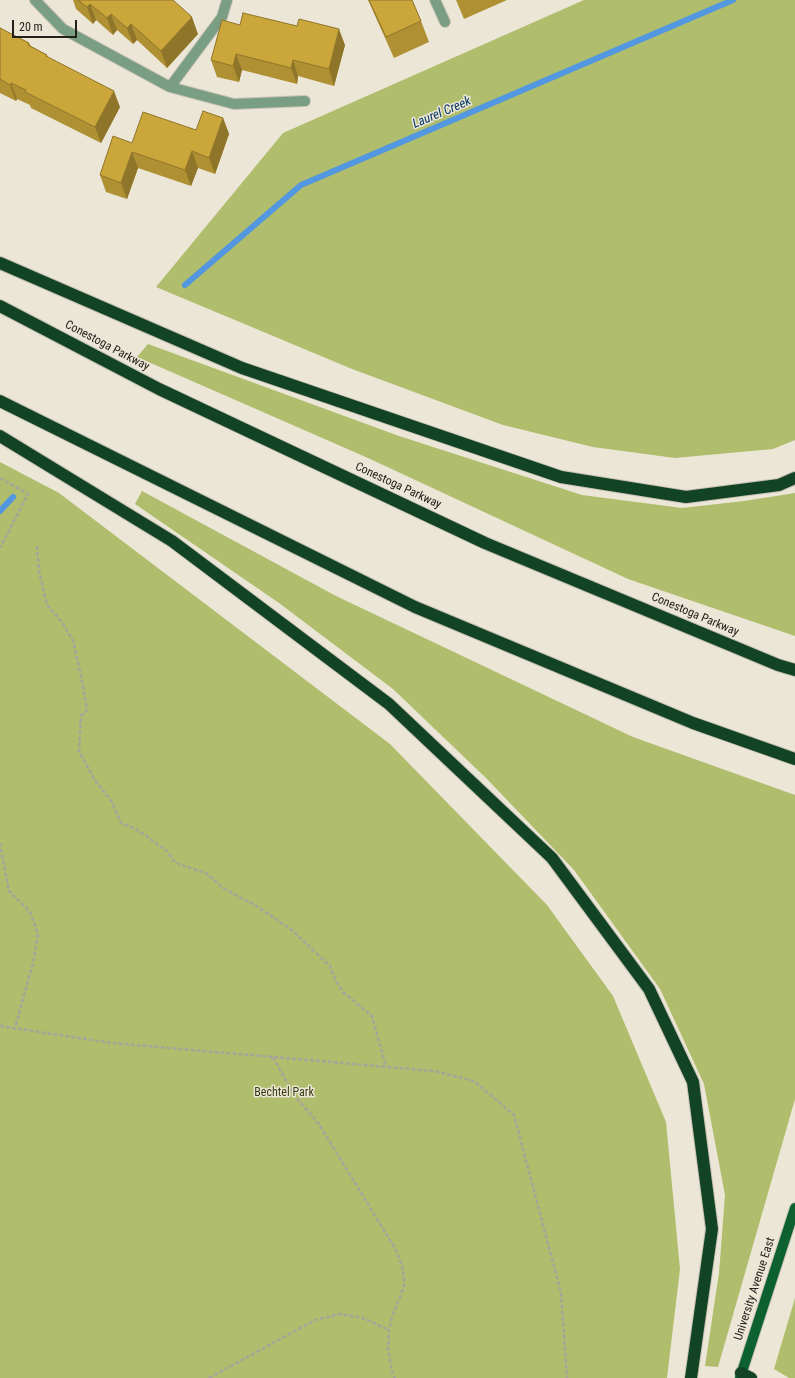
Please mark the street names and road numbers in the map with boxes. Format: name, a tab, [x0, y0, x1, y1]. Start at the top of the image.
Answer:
street label: Conestoga Parkway	[62, 318, 152, 374]
street label: Conestoga Parkway	[353, 460, 443, 512]
street label: Conestoga Parkway	[649, 590, 741, 640]
street label: University Avenue East	[732, 1236, 778, 1342]

